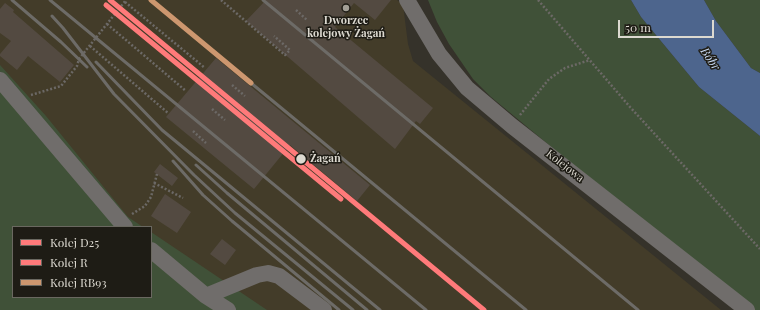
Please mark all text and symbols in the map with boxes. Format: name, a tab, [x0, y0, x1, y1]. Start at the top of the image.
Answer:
marker: Dworzec kolejowy Żagań	[341, 3, 351, 13]
scale bar	[620, 12, 716, 38]
place label: Dworzec kolejowy Żagań	[307, 14, 385, 40]
text: 50 m	[625, 19, 651, 35]
water label: Bóbr	[697, 45, 723, 73]
street label: Kolejowa	[543, 147, 587, 185]
marker: Żagań	[294, 152, 308, 166]
place label: Żagań	[310, 152, 341, 166]
legend	[12, 226, 152, 298]
text: Kolej D25	[50, 234, 99, 250]
text: Kolej R	[50, 254, 88, 270]
text: Kolej RB93	[50, 274, 107, 290]

